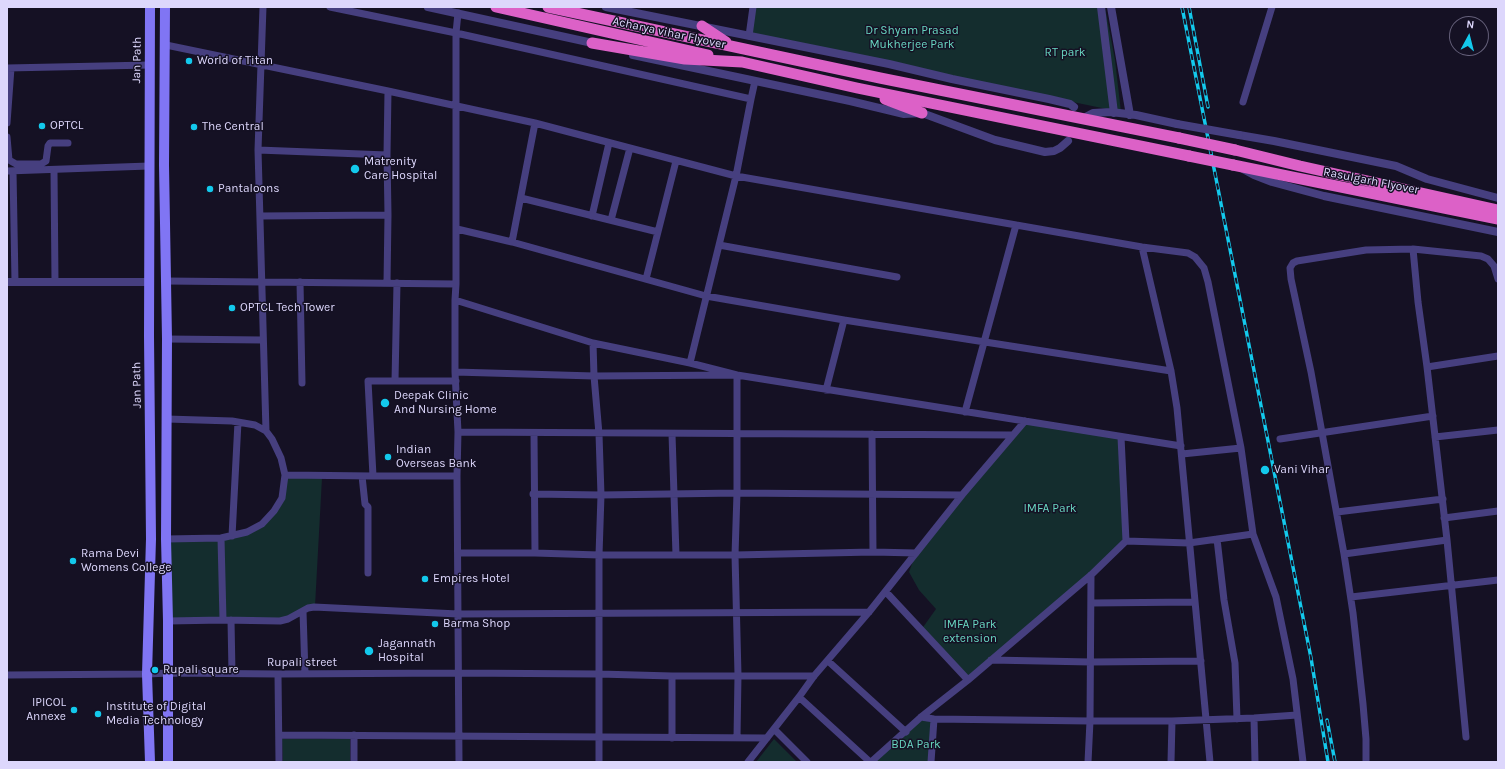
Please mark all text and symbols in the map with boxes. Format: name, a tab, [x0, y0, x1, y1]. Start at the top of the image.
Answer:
street label: Acharya vihar Flyover	[611, 14, 727, 52]
north arrow	[1449, 16, 1489, 56]
text: N	[1466, 18, 1475, 32]
park label: Dr Shyam Prasad Mukherjee Park	[865, 24, 959, 52]
street label: Jan Path	[129, 37, 145, 83]
park label: RT park	[1045, 46, 1085, 60]
place label: World of Titan	[197, 54, 273, 68]
marker: World of Titan	[184, 56, 194, 66]
place label: OPTCL	[50, 119, 83, 133]
place label: The Central	[202, 120, 264, 134]
marker: OPTCL	[37, 121, 47, 131]
marker: The Central	[189, 122, 199, 132]
place label: Matrenity Care Hospital	[364, 155, 437, 183]
marker: Matrenity Care Hospital	[349, 163, 361, 175]
street label: Rasulgarh Flyover	[1322, 165, 1420, 197]
place label: Pantaloons	[218, 182, 280, 196]
marker: Pantaloons	[205, 184, 215, 194]
place label: OPTCL Tech Tower	[240, 301, 335, 315]
marker: OPTCL Tech Tower	[227, 303, 237, 313]
street label: Jan Path	[129, 362, 145, 408]
place label: Deepak Clinic And Nursing Home	[394, 389, 497, 417]
marker: Deepak Clinic And Nursing Home	[379, 397, 391, 409]
place label: Indian Overseas Bank	[396, 443, 477, 471]
marker: Indian Overseas Bank	[383, 452, 393, 462]
place label: Vani Vihar	[1274, 463, 1329, 477]
marker: Vani Vihar	[1259, 464, 1271, 476]
park label: IMFA Park	[1023, 502, 1077, 516]
place label: Rama Devi Womens College	[81, 547, 171, 575]
marker: Rama Devi Womens College	[68, 556, 78, 566]
place label: Empires Hotel	[433, 572, 510, 586]
marker: Empires Hotel	[420, 574, 430, 584]
place label: Barma Shop	[443, 617, 510, 631]
park label: IMFA Park extension	[943, 618, 997, 646]
marker: Barma Shop	[430, 619, 440, 629]
place label: Jagannath Hospital	[378, 637, 436, 665]
marker: Jagannath Hospital	[363, 645, 375, 657]
street label: Rupali street	[267, 656, 337, 670]
place label: Rupali square	[163, 663, 239, 677]
marker: Rupali square	[150, 665, 160, 675]
place label: IPICOL Annexe	[26, 696, 66, 724]
place label: Institute of Digital Media Technology	[106, 700, 206, 728]
marker: IPICOL Annexe	[69, 705, 79, 715]
marker: Institute of Digital Media Technology	[93, 709, 103, 719]
park label: BDA Park	[891, 738, 941, 752]

